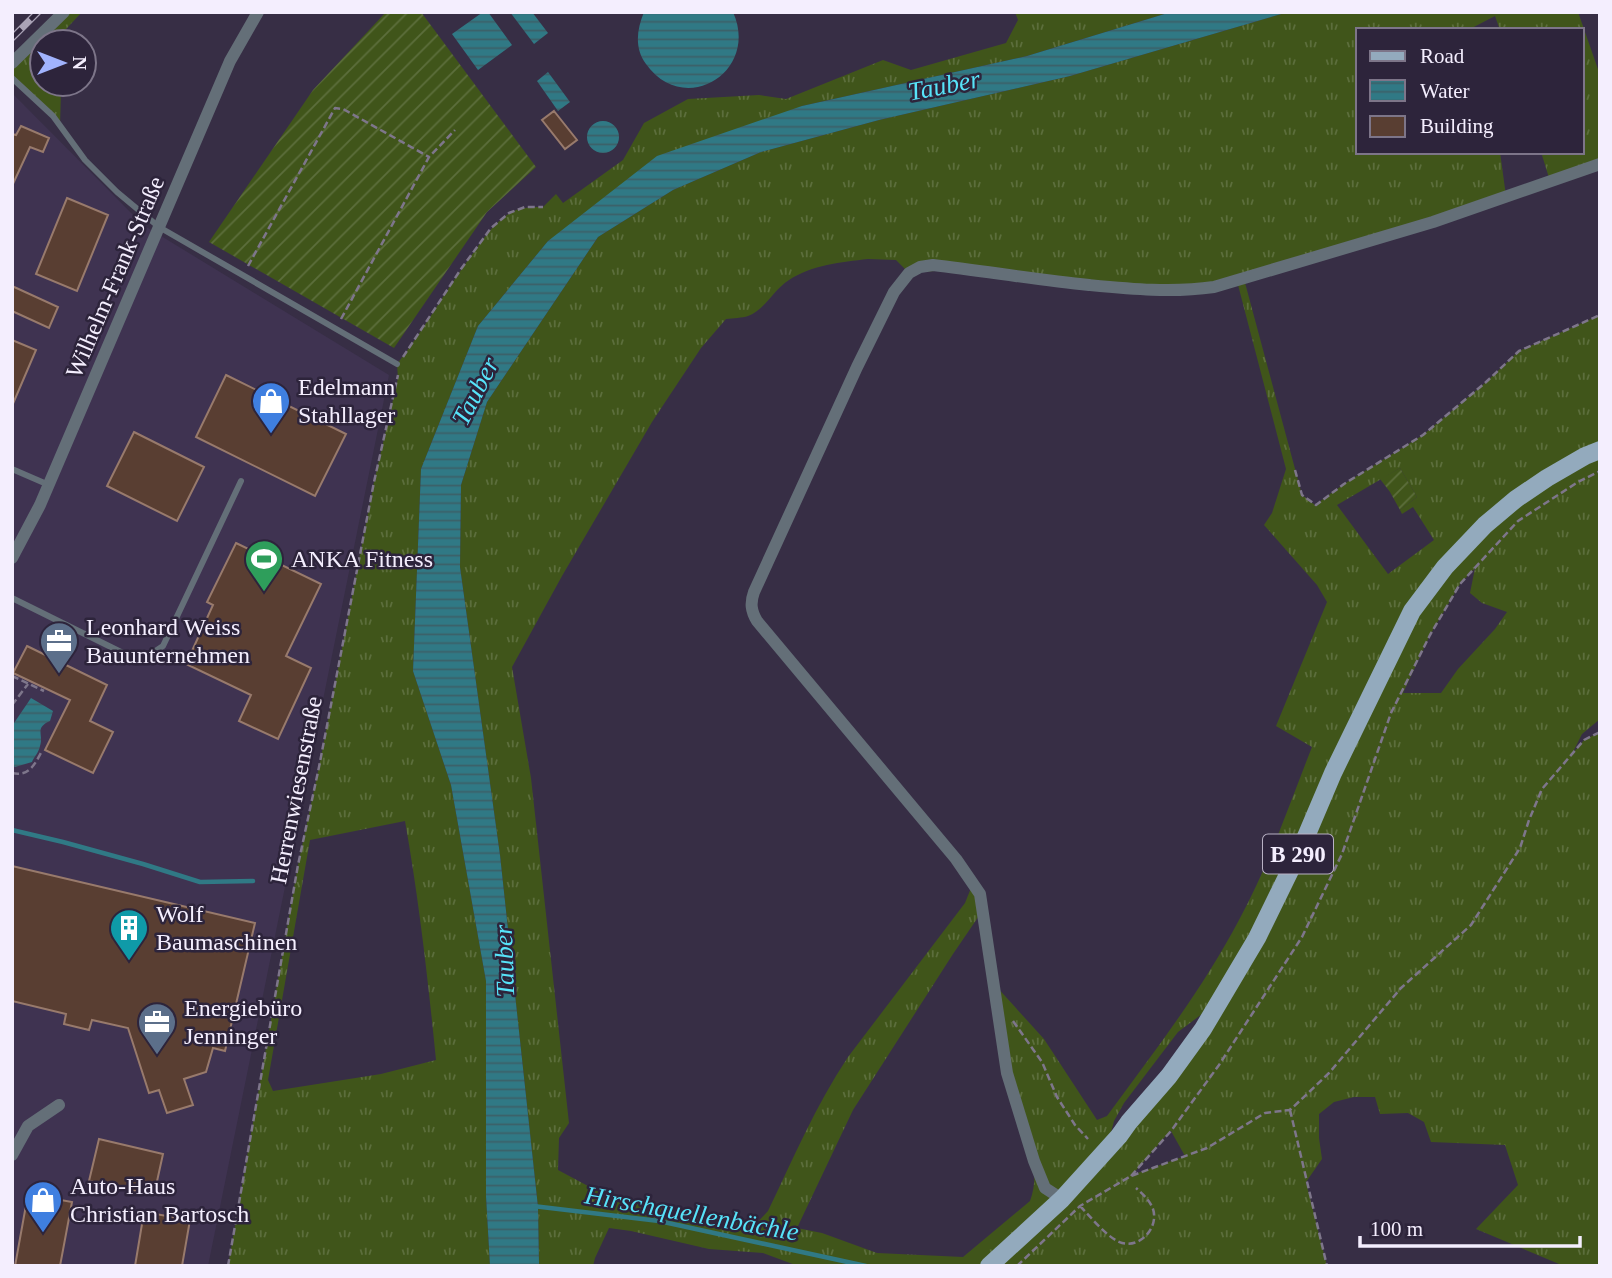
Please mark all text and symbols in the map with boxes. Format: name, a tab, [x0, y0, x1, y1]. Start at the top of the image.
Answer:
north arrow	[28, 28, 98, 98]
legend	[1356, 28, 1584, 154]
text: Road	[1420, 44, 1465, 68]
text: N	[69, 56, 90, 70]
water label: Tauber	[906, 64, 983, 107]
text: Water	[1420, 79, 1470, 103]
text: Building	[1420, 114, 1494, 138]
street label: Wilhelm-Frank-Straße	[61, 172, 169, 382]
water label: Tauber	[446, 351, 505, 430]
place label: Edelmann Stahllager	[298, 374, 395, 428]
shop icon: Edelmann Stahllager	[250, 380, 292, 435]
sports icon: ANKA Fitness	[243, 538, 285, 593]
place label: ANKA Fitness	[291, 546, 433, 572]
place label: Leonhard Weiss Bauunternehmen	[86, 614, 250, 668]
office icon: Leonhard Weiss Bauunternehmen	[38, 620, 80, 675]
street label: Herrenwiesenstraße	[265, 694, 327, 886]
road number: B 290	[1263, 834, 1333, 874]
place label: Wolf Baumaschinen	[156, 901, 297, 955]
building icon: Wolf Baumaschinen	[108, 907, 150, 962]
water label: Tauber	[489, 923, 520, 998]
place label: Energiebüro Jenninger	[184, 995, 302, 1049]
office icon: Energiebüro Jenninger	[136, 1001, 178, 1056]
place label: Auto-Haus Christian Bartosch	[70, 1173, 249, 1227]
shop icon: Auto-Haus Christian Bartosch	[22, 1179, 64, 1234]
water label: Hirschquellenbächle	[582, 1180, 801, 1247]
scale bar	[1360, 1204, 1580, 1248]
text: 100 m	[1370, 1217, 1423, 1241]

